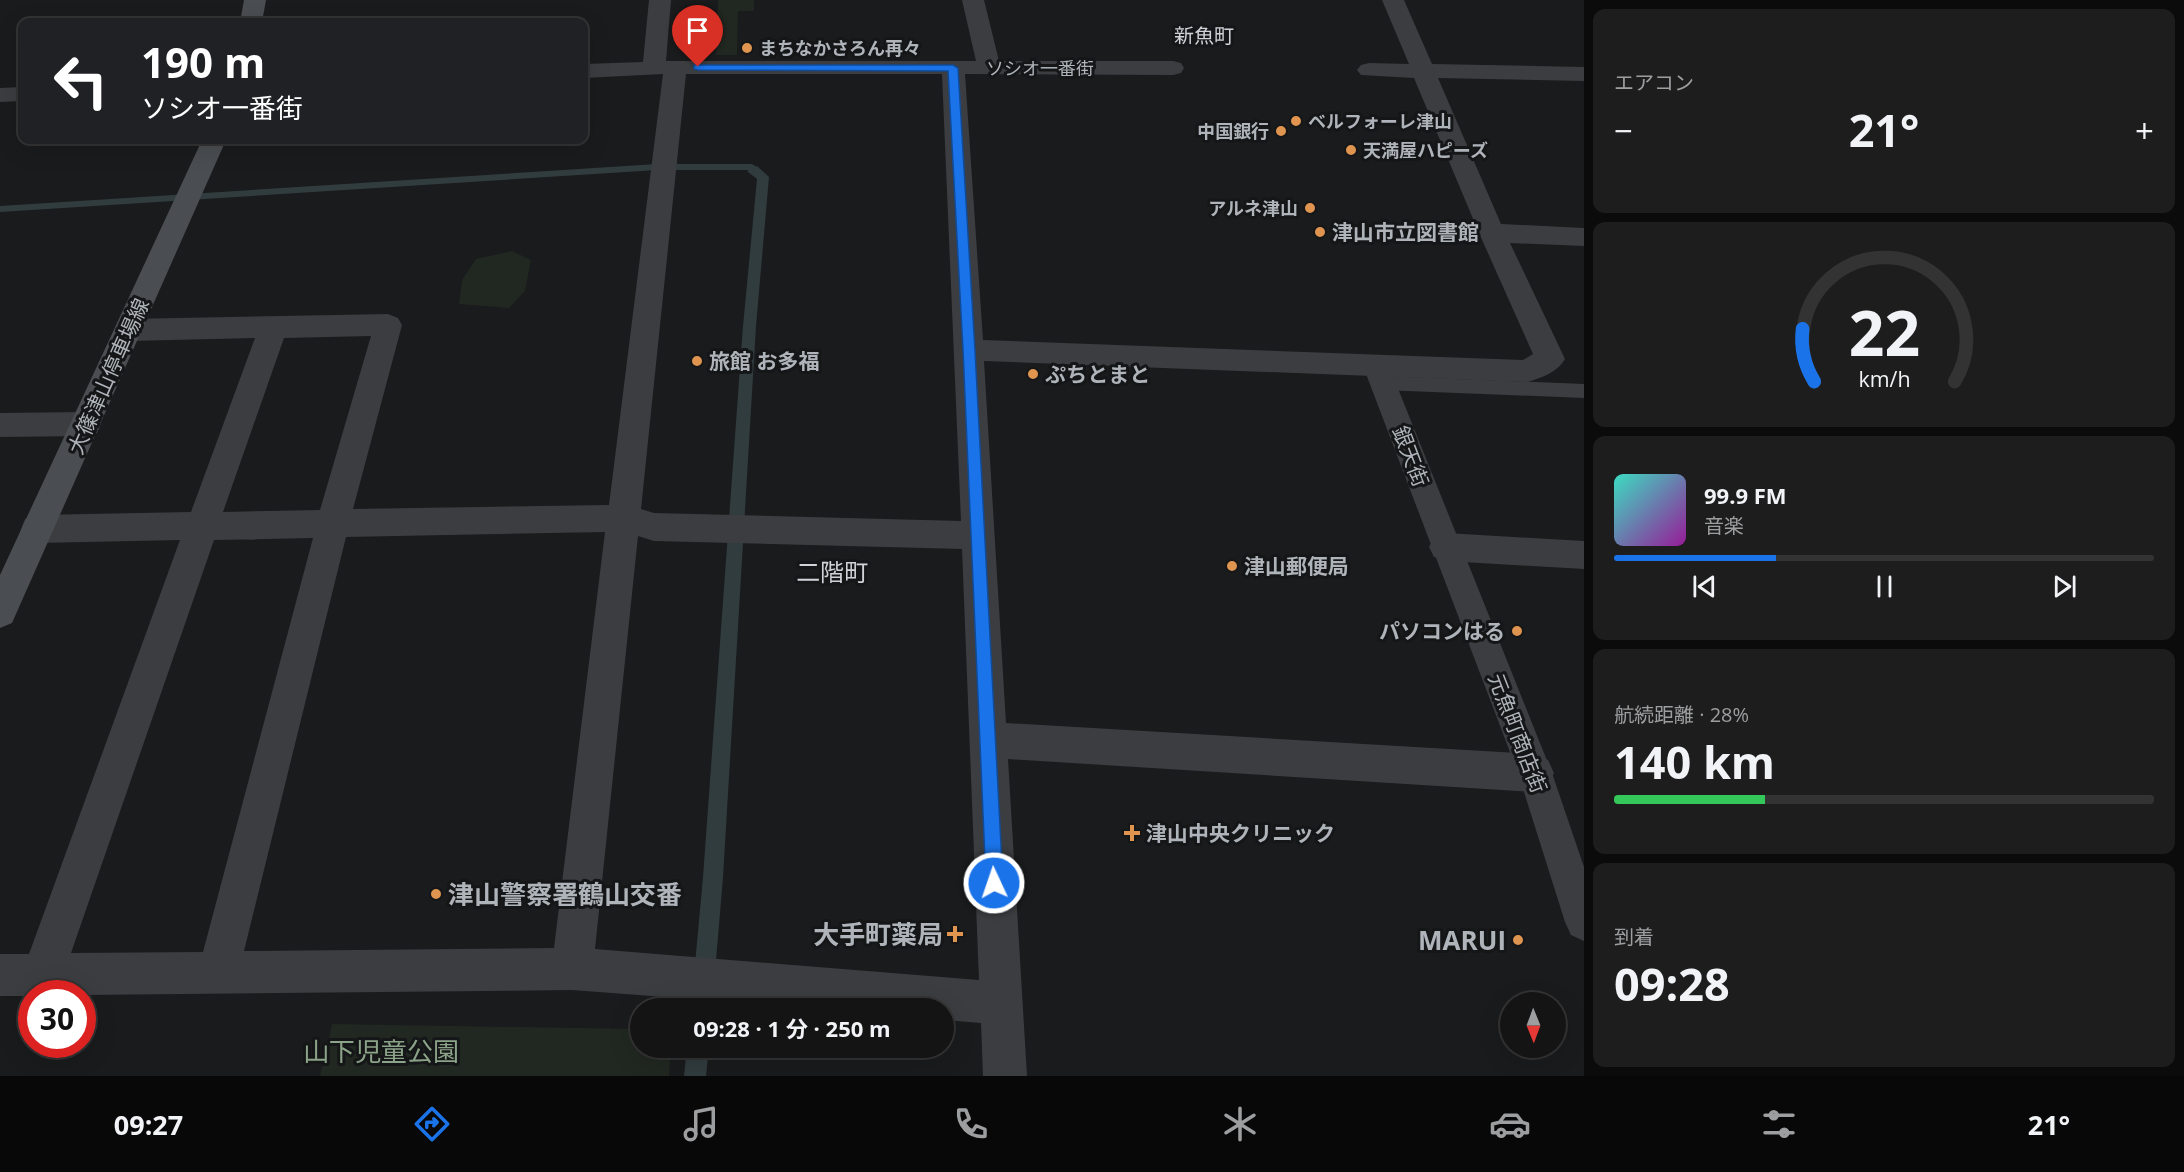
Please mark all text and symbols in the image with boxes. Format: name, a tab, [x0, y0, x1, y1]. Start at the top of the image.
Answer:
pin	[672, 5, 723, 67]
icon: arrive	[681, 14, 714, 47]
district label: 新魚町	[1174, 22, 1234, 49]
text: 190 m	[141, 33, 265, 90]
place label: まちなかさろん再々	[759, 36, 921, 60]
marker: まちなかさろん再々	[740, 41, 754, 55]
icon: left	[42, 42, 120, 120]
street label: ソシオ一番街	[986, 56, 1094, 80]
text: エアコン	[1614, 69, 1694, 96]
text: ソシオ一番街	[141, 89, 303, 126]
text: 21°	[1849, 99, 1919, 160]
text: −	[1614, 108, 1633, 153]
text: +	[2135, 108, 2154, 153]
place label: ベルフォーレ津山	[1308, 109, 1452, 133]
marker: ベルフォーレ津山	[1289, 114, 1303, 128]
place label: 中国銀行	[1197, 119, 1269, 143]
marker: 中国銀行	[1274, 124, 1288, 138]
place label: 天満屋ハピーズ	[1363, 138, 1488, 162]
marker: 天満屋ハピーズ	[1344, 143, 1358, 157]
place label: アルネ津山	[1208, 196, 1298, 220]
marker: アルネ津山	[1303, 201, 1317, 215]
place label: 津山市立図書館	[1332, 218, 1479, 246]
marker: 津山市立図書館	[1313, 225, 1327, 239]
text: 22	[1848, 289, 1920, 374]
street label: 大篠津山停車場線	[61, 294, 155, 458]
place label: 旅館 お多福	[709, 347, 819, 375]
marker: 旅館 お多福	[690, 354, 704, 368]
place label: ぷちとまと	[1045, 360, 1150, 388]
text: km/h	[1858, 364, 1910, 393]
marker: ぷちとまと	[1026, 367, 1040, 381]
street label: 銀天街	[1387, 422, 1435, 490]
text: 99.9 FM	[1704, 480, 1787, 510]
text: 音楽	[1704, 512, 1744, 539]
place label: 津山郵便局	[1244, 552, 1349, 580]
district label: 二階町	[796, 555, 868, 588]
marker: 津山郵便局	[1225, 559, 1239, 573]
icon: previous	[1688, 570, 1721, 603]
icon: pause	[1868, 570, 1901, 603]
icon: next	[2048, 570, 2081, 603]
place label: パソコンはる	[1379, 617, 1505, 645]
marker: パソコンはる	[1510, 624, 1524, 638]
street label: 元魚町商店街	[1482, 669, 1554, 797]
text: 航続距離 · 28%	[1614, 701, 1749, 728]
text: 140 km	[1614, 731, 1775, 792]
place label: 津山中央クリニック	[1146, 819, 1335, 847]
marker: 津山中央クリニック	[1123, 824, 1141, 842]
position arrow	[962, 851, 1026, 915]
place label: 津山警察署鶴山交番	[448, 876, 682, 912]
marker: 津山警察署鶴山交番	[429, 887, 443, 901]
place label: 大手町薬局	[813, 916, 943, 952]
place label: MARUI	[1418, 922, 1506, 958]
text: 到着	[1614, 923, 1654, 950]
marker: 大手町薬局	[948, 927, 962, 941]
marker: MARUI	[1511, 933, 1525, 947]
text: 09:28	[1614, 953, 1730, 1014]
speed limit sign: 30	[18, 980, 96, 1058]
north arrow	[1500, 992, 1566, 1058]
map controls	[1500, 992, 1566, 1058]
text: 09:28 · 1 分 · 250 m	[693, 1013, 891, 1043]
park label: 山下児童公園	[303, 1033, 459, 1069]
icon: directions	[411, 1103, 453, 1145]
icon: music	[680, 1103, 722, 1145]
icon: phone	[950, 1103, 992, 1145]
icon: climate	[1219, 1103, 1261, 1145]
icon: car	[1489, 1103, 1531, 1145]
icon: filters	[1758, 1103, 1800, 1145]
text: 09:27	[114, 1106, 183, 1143]
text: 21°	[2028, 1106, 2070, 1143]

